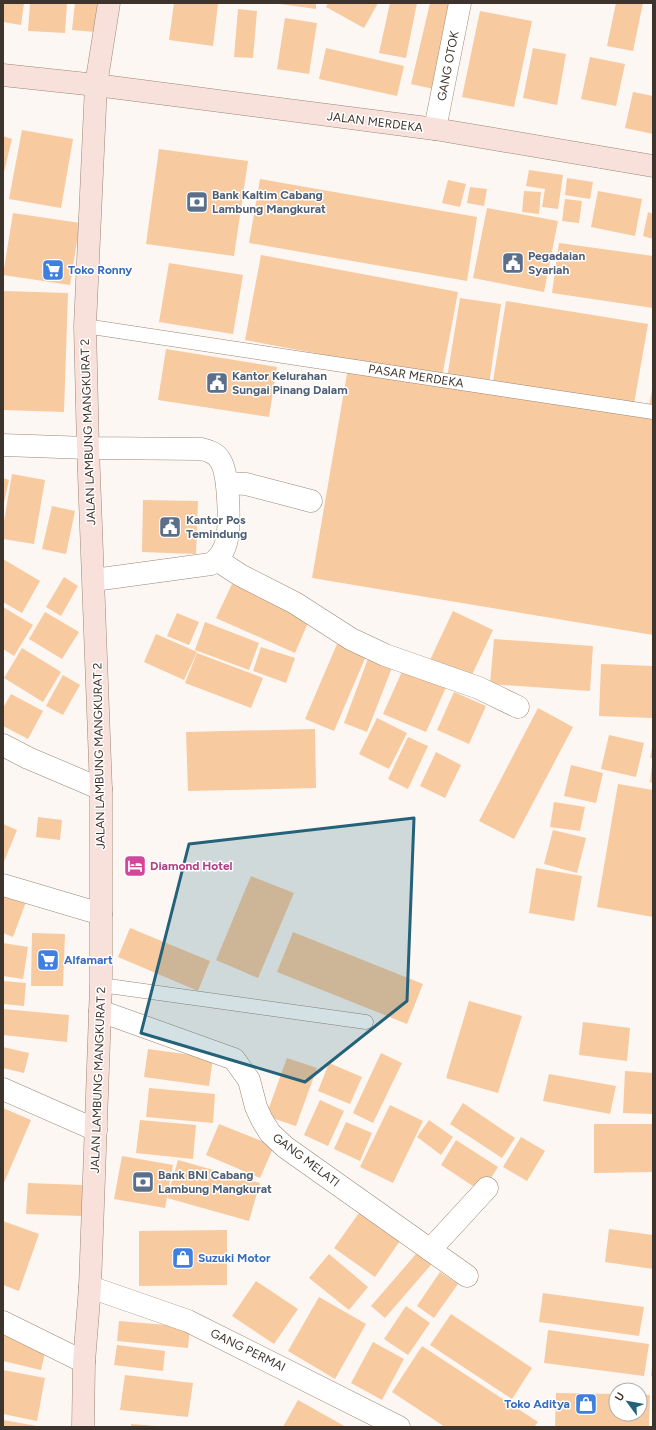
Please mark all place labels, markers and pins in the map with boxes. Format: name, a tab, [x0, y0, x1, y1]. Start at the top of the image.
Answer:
place label: Bank Kaltim Cabang Lambung Mangkurat	[212, 188, 326, 216]
bank icon: Bank Kaltim Cabang Lambung Mangkurat	[184, 189, 210, 215]
place label: Pegadaian Syariah	[528, 249, 585, 277]
public building icon: Pegadaian Syariah	[500, 250, 526, 276]
supermarket icon: Toko Ronny	[40, 257, 66, 283]
place label: Toko Ronny	[68, 263, 132, 277]
place label: Kantor Kelurahan Sungai Pinang Dalam	[232, 369, 348, 397]
public building icon: Kantor Kelurahan Sungai Pinang Dalam	[204, 370, 230, 396]
place label: Kantor Pos Temindung	[186, 513, 247, 541]
public building icon: Kantor Pos Temindung	[157, 514, 183, 540]
hotel icon: Diamond Hotel	[122, 853, 148, 879]
place label: Diamond Hotel	[150, 859, 233, 873]
supermarket icon: Alfamart	[35, 947, 61, 973]
place label: Alfamart	[64, 953, 113, 967]
place label: Bank BNI Cabang Lambung Mangkurat	[158, 1168, 272, 1196]
bank icon: Bank BNI Cabang Lambung Mangkurat	[130, 1169, 156, 1195]
shop icon: Suzuki Motor	[170, 1245, 196, 1271]
place label: Suzuki Motor	[198, 1251, 271, 1265]
shop icon: Toko Aditya	[573, 1391, 599, 1417]
place label: Toko Aditya	[504, 1397, 570, 1411]

